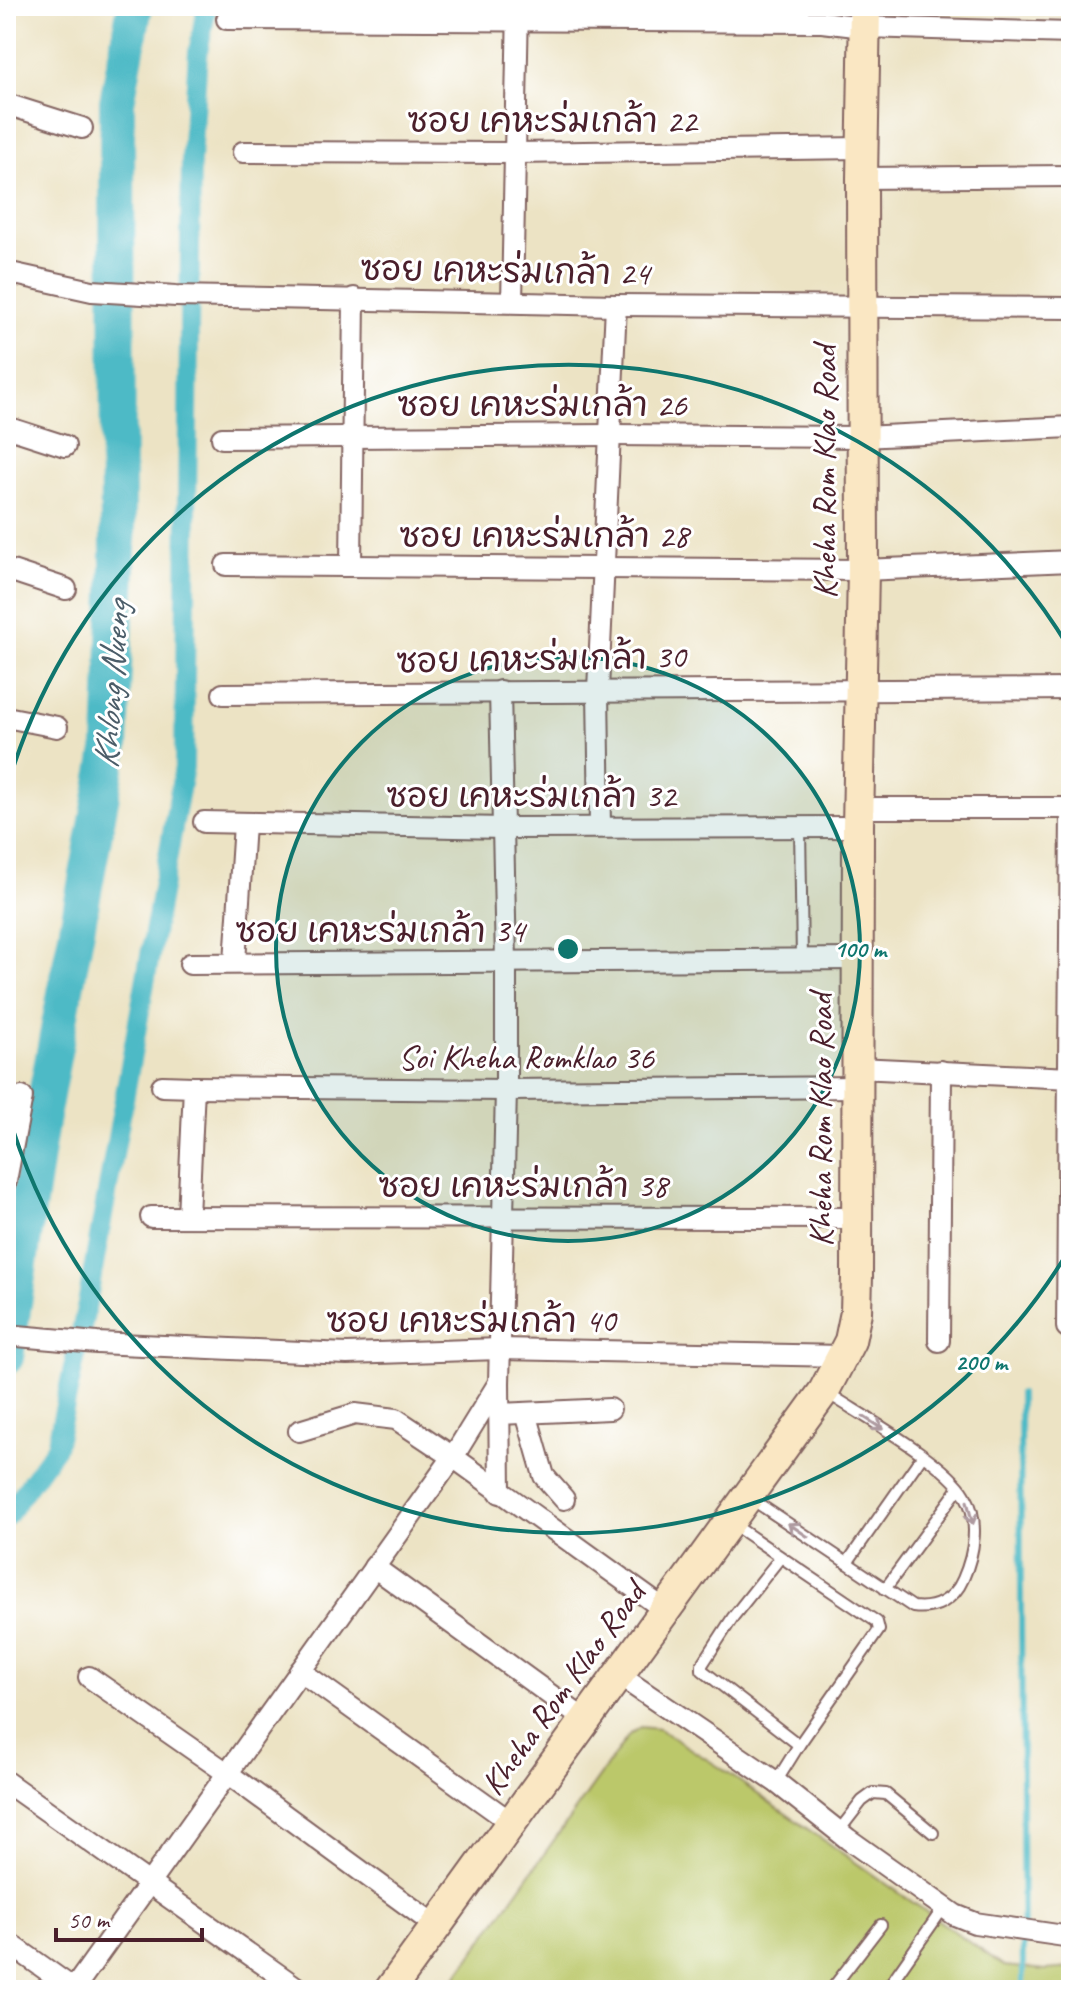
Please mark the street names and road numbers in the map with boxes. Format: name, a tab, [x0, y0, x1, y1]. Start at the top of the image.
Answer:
street label: ซอย เคหะร่มเกล้า 22	[407, 99, 699, 142]
street label: ซอย เคหะร่มเกล้า 24	[360, 246, 654, 295]
street label: Kheha Rom Klao Road	[803, 341, 846, 599]
street label: ซอย เคหะร่มเกล้า 26	[397, 383, 688, 426]
street label: ซอย เคหะร่มเกล้า 28	[399, 514, 692, 557]
street label: ซอย เคหะร่มเกล้า 30	[396, 634, 689, 683]
street label: ซอย เคหะร่มเกล้า 32	[386, 774, 678, 817]
street label: ซอย เคหะร่มเกล้า 34	[235, 909, 528, 952]
street label: Kheha Rom Klao Road	[799, 989, 842, 1247]
street label: Soi Kheha Romklao 36	[398, 1036, 655, 1079]
street label: ซอย เคหะร่มเกล้า 38	[378, 1164, 671, 1207]
street label: ซอย เคหะร่มเกล้า 40	[326, 1299, 618, 1342]
street label: Kheha Rom Klao Road	[471, 1569, 657, 1803]

